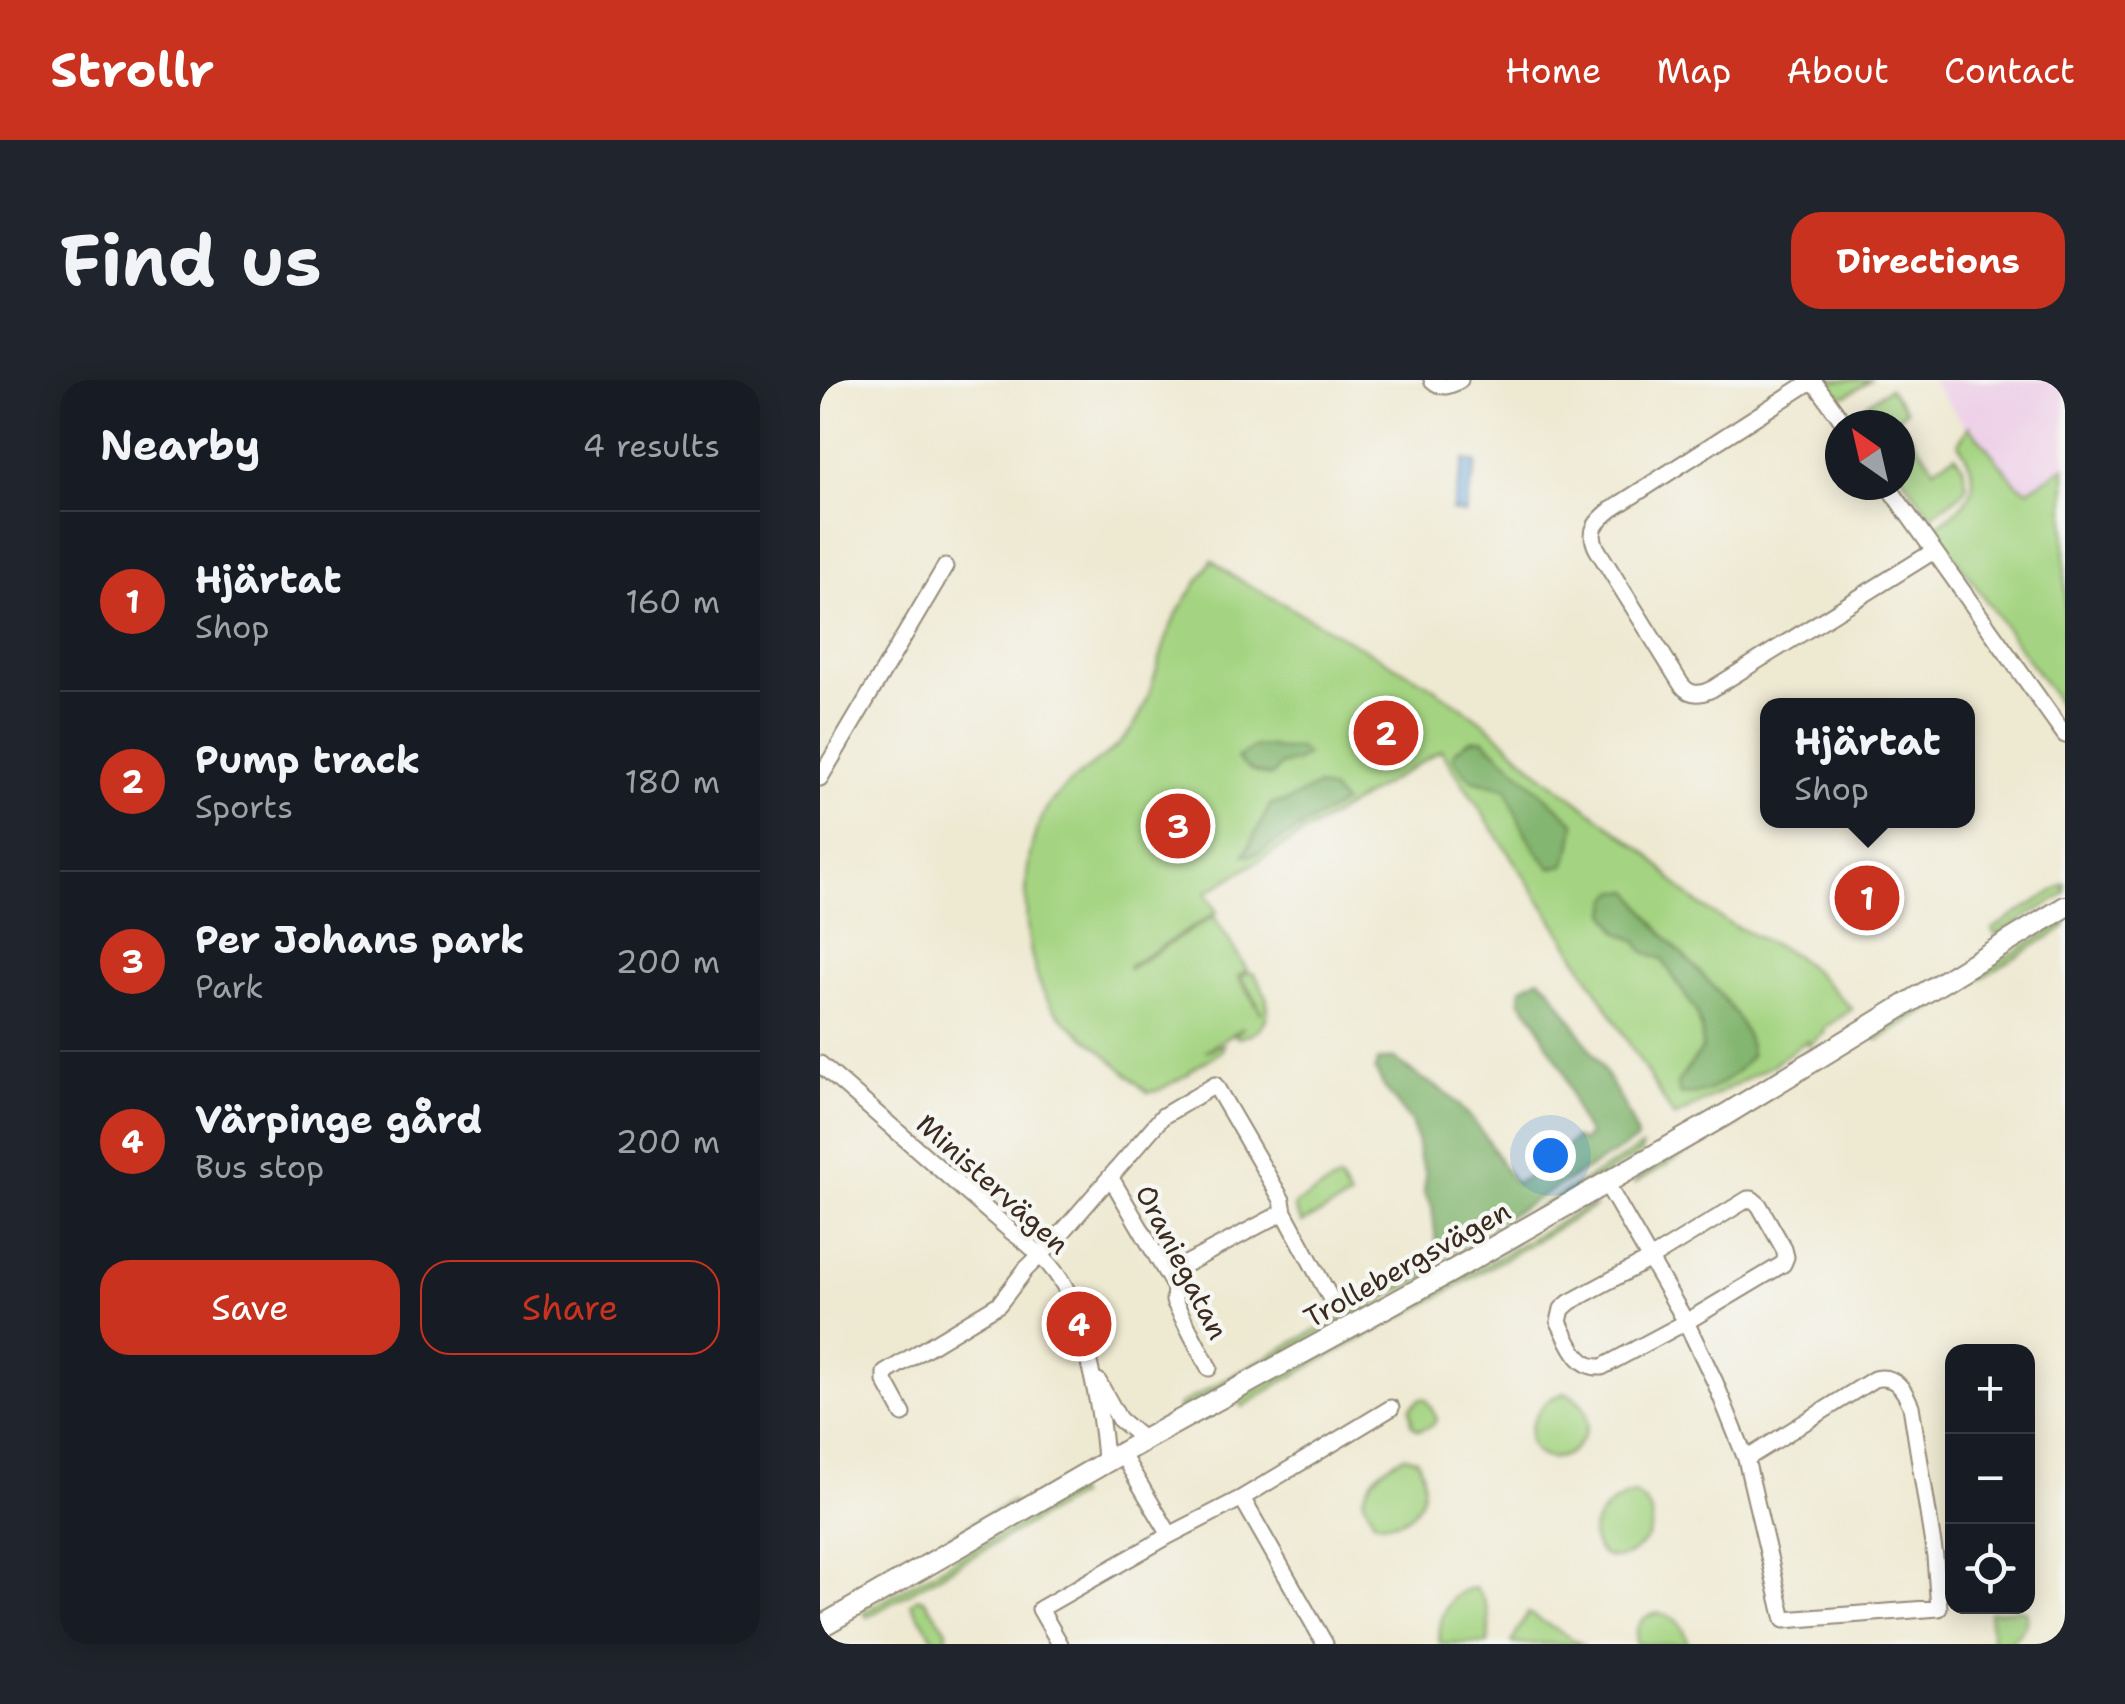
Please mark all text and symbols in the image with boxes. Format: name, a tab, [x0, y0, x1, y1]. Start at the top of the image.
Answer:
text: Strollr	[50, 38, 214, 102]
text: Home	[1505, 47, 1601, 94]
text: Map	[1656, 47, 1731, 94]
text: About	[1786, 47, 1889, 94]
text: Contact	[1944, 47, 2075, 94]
button: Directions	[1791, 212, 2065, 309]
text: Find us	[60, 214, 322, 307]
north arrow	[1825, 410, 1915, 500]
text: Nearby	[100, 417, 260, 473]
text: 4 results	[583, 424, 720, 467]
text: Hjärtat	[195, 554, 341, 605]
text: 1	[125, 580, 140, 623]
text: 160 m	[625, 580, 720, 623]
text: Shop	[195, 605, 270, 648]
pin: 2	[1354, 696, 1418, 770]
popup	[1760, 698, 1975, 828]
text: Hjärtat	[1794, 716, 1941, 767]
text: Pump track	[195, 734, 420, 785]
text: 2	[121, 760, 144, 803]
text: 180 m	[624, 760, 720, 803]
text: Shop	[1794, 767, 1869, 810]
text: Sports	[195, 785, 293, 828]
pin: 3	[1146, 788, 1210, 864]
pin: 1	[1834, 860, 1900, 936]
text: Per Johans park	[195, 914, 525, 965]
text: 3	[121, 940, 144, 983]
text: 200 m	[616, 940, 720, 983]
text: Park	[195, 965, 264, 1008]
text: Värpinge gård	[195, 1094, 482, 1145]
street label: Ministervägen	[909, 1105, 1077, 1263]
text: 4	[121, 1120, 144, 1163]
text: 200 m	[616, 1120, 720, 1163]
your location	[1525, 1130, 1576, 1181]
text: Bus stop	[195, 1145, 324, 1188]
street label: Oraniegatan	[1127, 1178, 1237, 1346]
street label: Trollebergsvägen	[1297, 1191, 1517, 1337]
button: Save	[100, 1260, 400, 1355]
button: Share	[420, 1260, 720, 1355]
pin: 4	[1046, 1286, 1112, 1362]
map controls	[1945, 1344, 2035, 1614]
button: +	[1945, 1344, 2035, 1434]
button: −	[1945, 1434, 2035, 1524]
button: locate	[1945, 1524, 2035, 1614]

